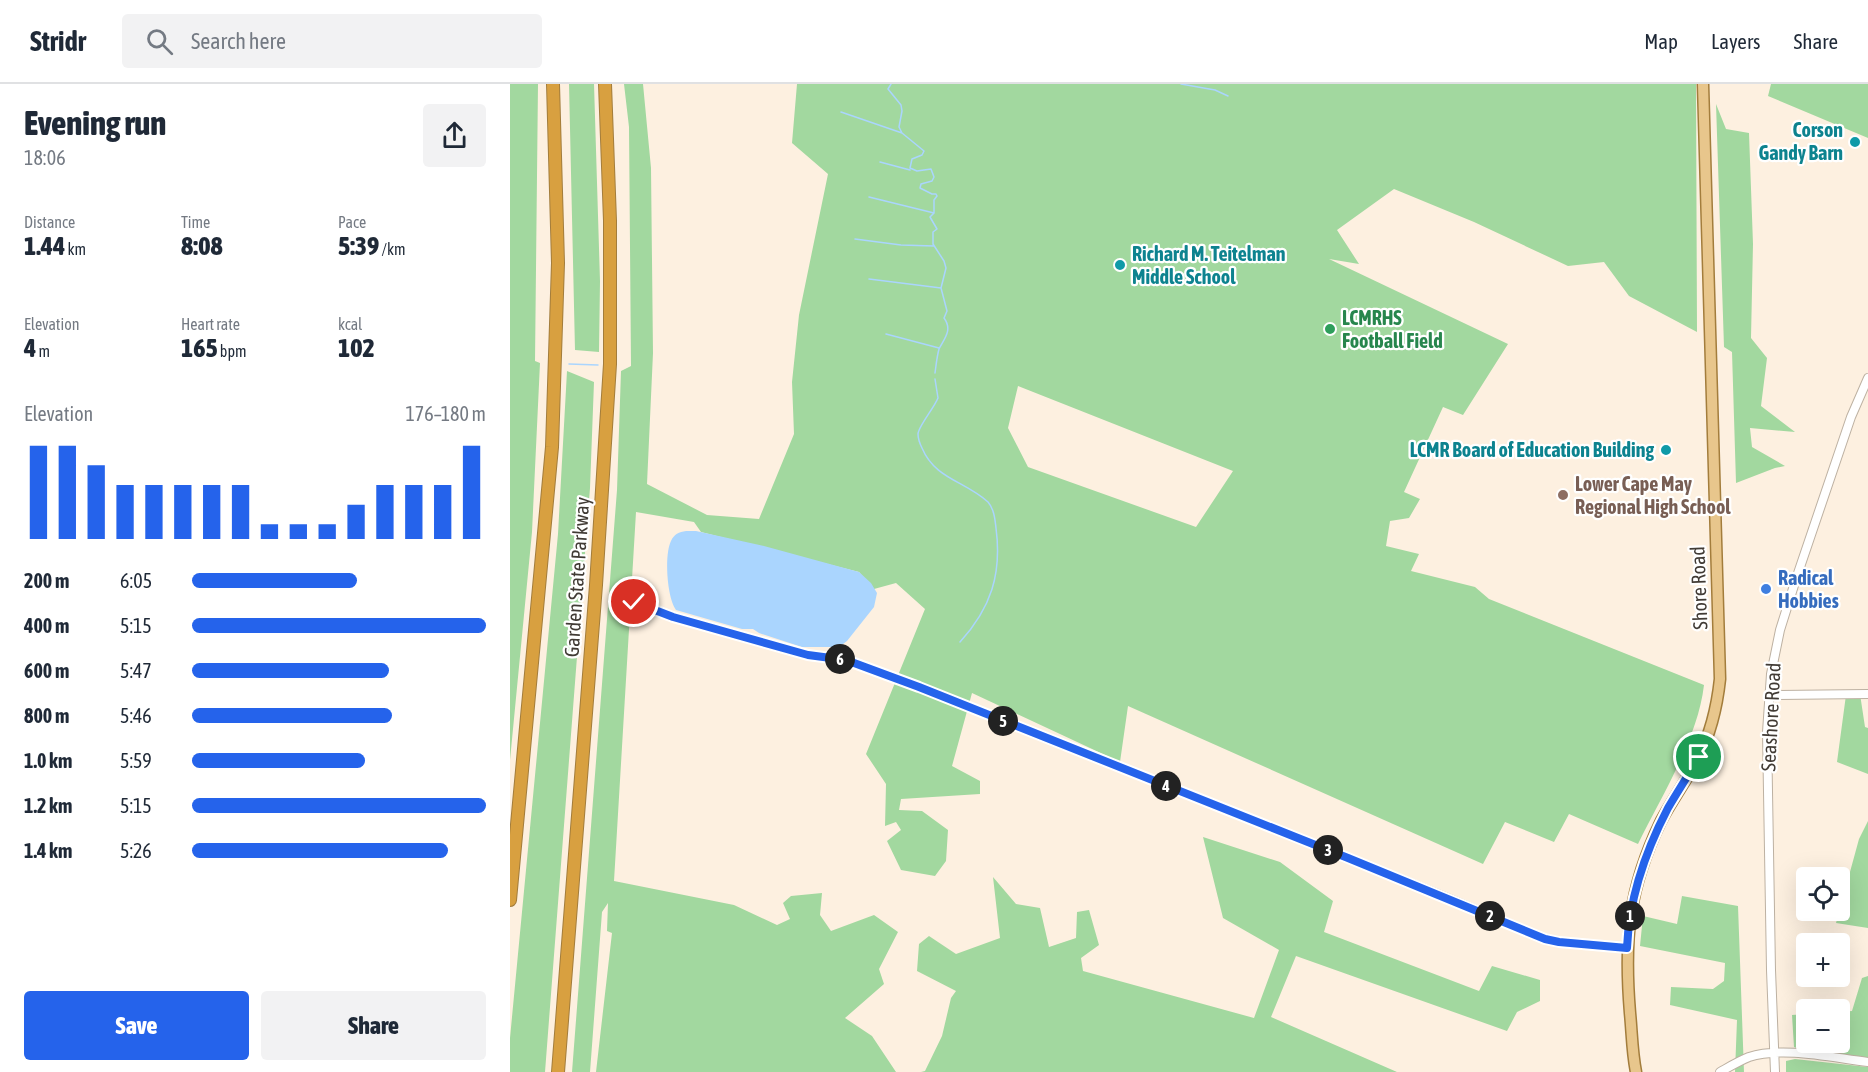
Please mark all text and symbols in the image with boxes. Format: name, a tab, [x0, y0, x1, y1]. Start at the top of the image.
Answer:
search box	[122, 14, 542, 68]
text: Stridr	[30, 25, 86, 57]
icon: search	[143, 25, 176, 58]
text: Search here	[191, 28, 286, 54]
text: Map	[1644, 29, 1678, 53]
text: Layers	[1711, 29, 1761, 53]
text: Share	[1794, 29, 1838, 53]
text: Evening run	[24, 104, 166, 142]
button: share	[423, 104, 486, 167]
place label: Corson Gandy Barn	[1759, 118, 1843, 164]
marker: Corson Gandy Barn	[1848, 135, 1862, 149]
text: 18:06	[24, 146, 66, 169]
text: Distance	[24, 213, 75, 231]
text: Time	[181, 213, 210, 231]
text: Pace	[338, 213, 366, 231]
text: 1.44	[24, 231, 65, 261]
text: 8:08	[181, 231, 223, 261]
text: 5:39	[338, 231, 379, 261]
text: km	[65, 240, 86, 258]
text: /km	[379, 240, 405, 258]
place label: Richard M. Teitelman Middle School	[1132, 242, 1285, 288]
marker: Richard M. Teitelman Middle School	[1113, 258, 1127, 272]
place label: LCMRHS Football Field	[1342, 306, 1443, 352]
text: Elevation	[24, 315, 79, 333]
text: Heart rate	[181, 315, 240, 333]
text: kcal	[338, 315, 362, 333]
marker: LCMRHS Football Field	[1323, 322, 1337, 336]
text: 4	[24, 333, 36, 363]
text: 165	[181, 333, 218, 363]
text: 102	[338, 333, 375, 363]
text: m	[36, 342, 50, 360]
text: bpm	[218, 342, 247, 360]
text: Elevation	[24, 402, 93, 425]
text: 176–180 m	[405, 402, 486, 425]
place label: LCMR Board of Education Building	[1410, 438, 1654, 461]
marker: LCMR Board of Education Building	[1659, 443, 1673, 457]
place label: Lower Cape May Regional High School	[1575, 472, 1731, 518]
marker: Lower Cape May Regional High School	[1556, 488, 1570, 502]
street label: Garden State Parkway	[559, 496, 594, 658]
street label: Shore Road	[1686, 546, 1711, 630]
place label: Radical Hobbies	[1778, 566, 1839, 612]
text: 200 m	[24, 569, 69, 592]
text: 6:05	[120, 569, 152, 592]
pin	[608, 576, 659, 627]
marker: Radical Hobbies	[1759, 582, 1773, 596]
icon: check	[617, 585, 650, 618]
text: 400 m	[24, 614, 69, 637]
text: 5:15	[120, 614, 152, 637]
pin: 6	[825, 644, 855, 674]
text: 6	[836, 650, 844, 668]
text: 600 m	[24, 659, 69, 682]
text: 5:47	[120, 659, 152, 682]
street label: Seashore Road	[1756, 662, 1785, 772]
text: 800 m	[24, 704, 69, 727]
text: 5:46	[120, 704, 152, 727]
pin: 5	[988, 706, 1018, 736]
text: 5	[999, 712, 1007, 730]
pin	[1673, 731, 1724, 782]
icon: arrive	[1682, 740, 1715, 773]
text: 1.0 km	[24, 749, 72, 772]
text: 5:59	[120, 749, 152, 772]
pin: 4	[1151, 771, 1181, 801]
text: 4	[1162, 777, 1170, 795]
text: 1.2 km	[24, 794, 72, 817]
text: 5:15	[120, 794, 152, 817]
pin: 3	[1313, 835, 1343, 865]
text: 1.4 km	[24, 839, 72, 862]
text: 5:26	[120, 839, 152, 862]
text: 3	[1324, 841, 1332, 859]
map controls	[1796, 867, 1850, 1053]
button: locate	[1796, 867, 1850, 921]
pin: 2	[1475, 901, 1505, 931]
pin: 1	[1615, 901, 1645, 931]
text: 2	[1486, 907, 1494, 925]
text: 1	[1626, 907, 1634, 925]
button: +	[1796, 933, 1850, 987]
button: Save	[24, 991, 249, 1060]
button: Share	[261, 991, 486, 1060]
button: −	[1796, 999, 1850, 1053]

